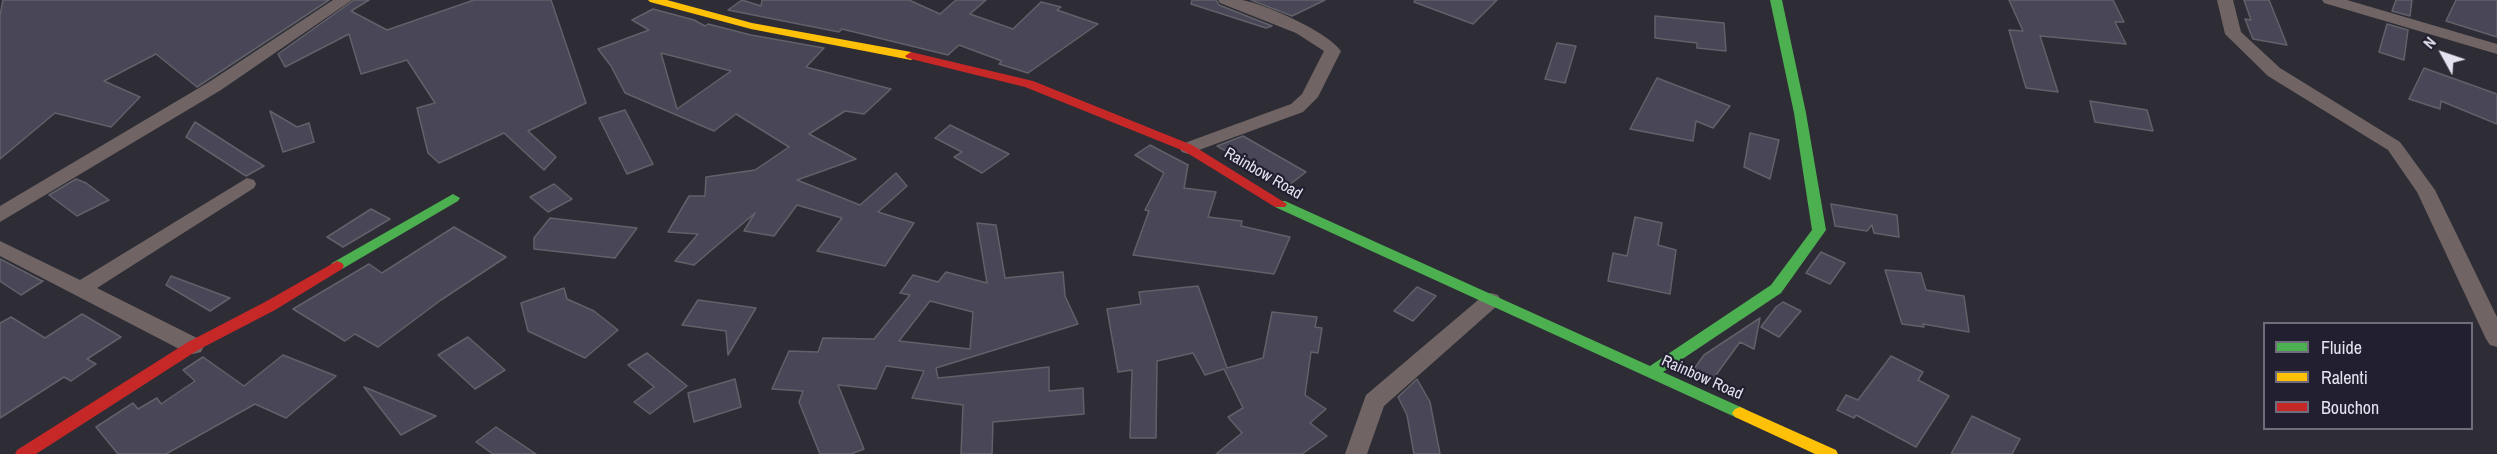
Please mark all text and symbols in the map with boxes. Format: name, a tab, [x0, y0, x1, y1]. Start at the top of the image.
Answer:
north arrow	[2413, 24, 2473, 84]
text: N	[2418, 32, 2441, 53]
street label: Rainbow Road	[1221, 144, 1305, 204]
legend	[2263, 322, 2473, 430]
text: Fluide	[2321, 335, 2362, 360]
street label: Rainbow Road	[1658, 352, 1746, 404]
text: Ralenti	[2321, 365, 2368, 390]
text: Bouchon	[2321, 395, 2379, 420]

